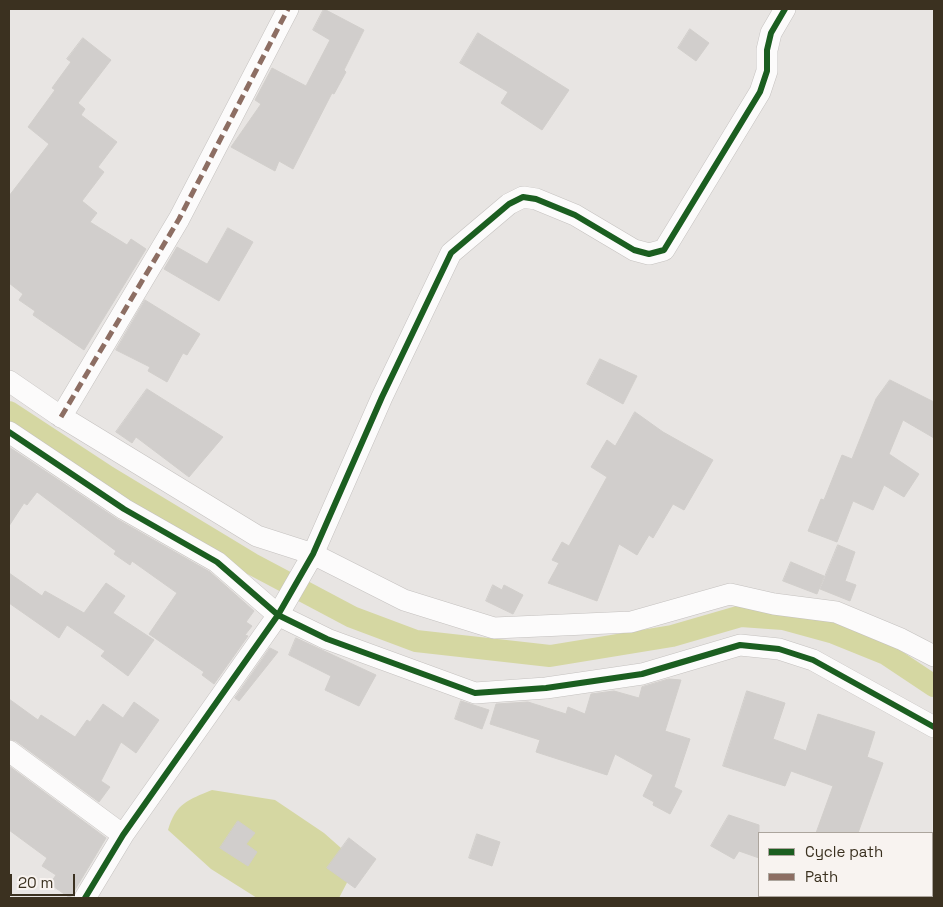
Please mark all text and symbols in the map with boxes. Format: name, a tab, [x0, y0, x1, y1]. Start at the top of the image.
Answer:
legend	[758, 832, 933, 897]
text: Cycle path	[805, 842, 883, 861]
scale bar	[12, 864, 78, 896]
text: Path	[805, 867, 838, 886]
text: 20 m	[18, 873, 53, 892]

